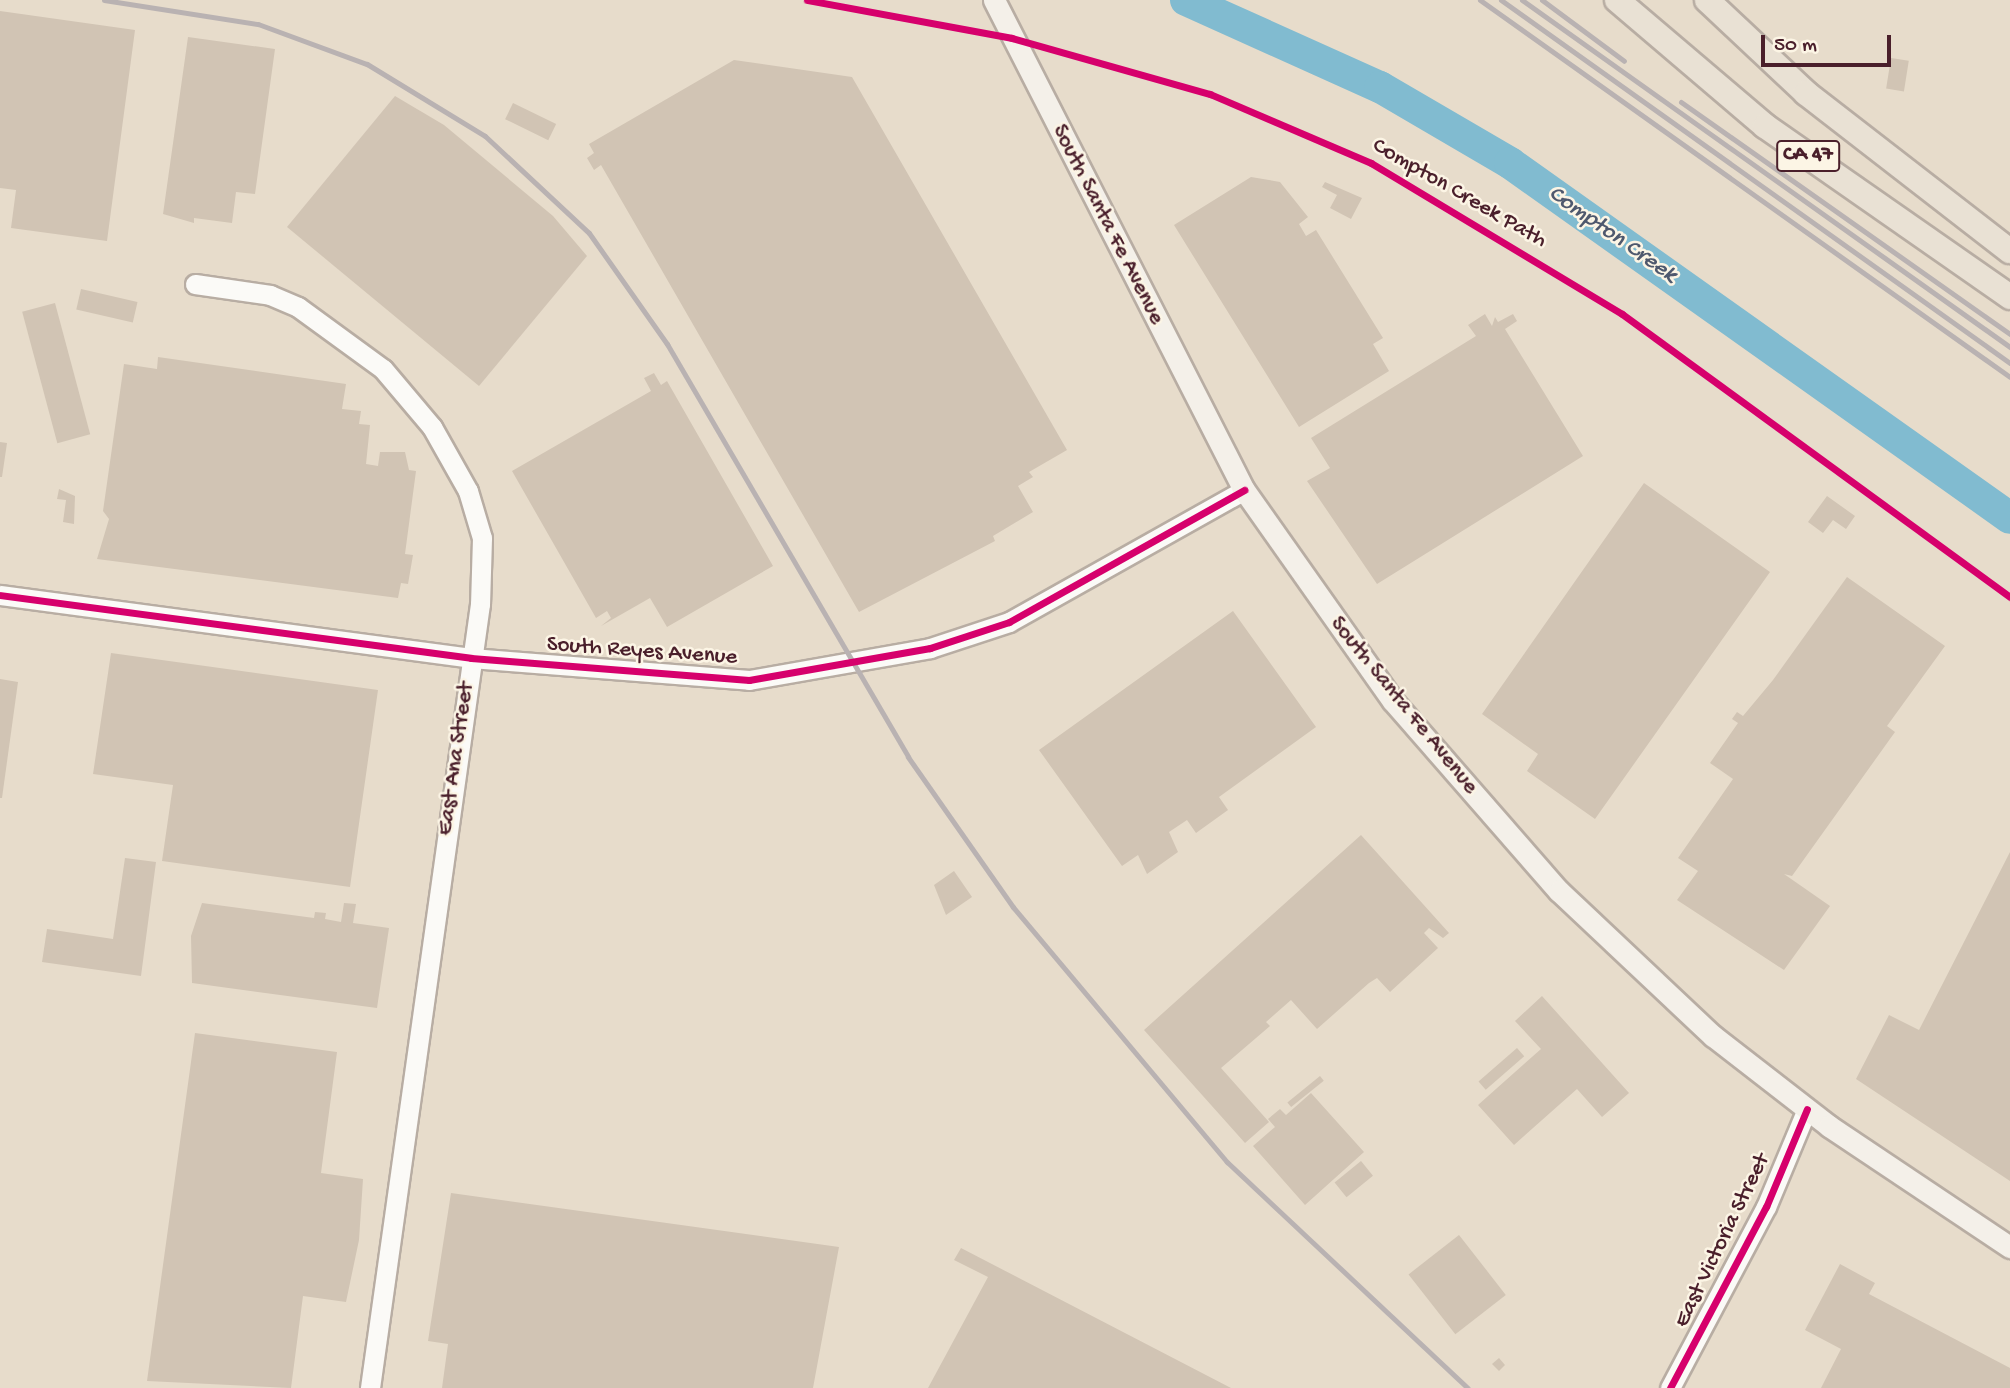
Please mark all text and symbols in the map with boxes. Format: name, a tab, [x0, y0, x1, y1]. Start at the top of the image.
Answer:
scale bar	[1765, 21, 1895, 65]
text: 50 m	[1774, 34, 1817, 59]
street label: South Santa Fe Avenue	[1045, 120, 1169, 330]
street label: Compton Creek Path	[1367, 133, 1551, 255]
road number: CA 47	[1775, 138, 1841, 174]
water label: Compton Creek	[1542, 180, 1682, 290]
street label: South Santa Fe Avenue	[1323, 612, 1483, 800]
street label: South Reyes Avenue	[546, 632, 738, 672]
street label: East Ana Street	[433, 681, 481, 837]
street label: East Victoria Street	[1669, 1150, 1777, 1332]

